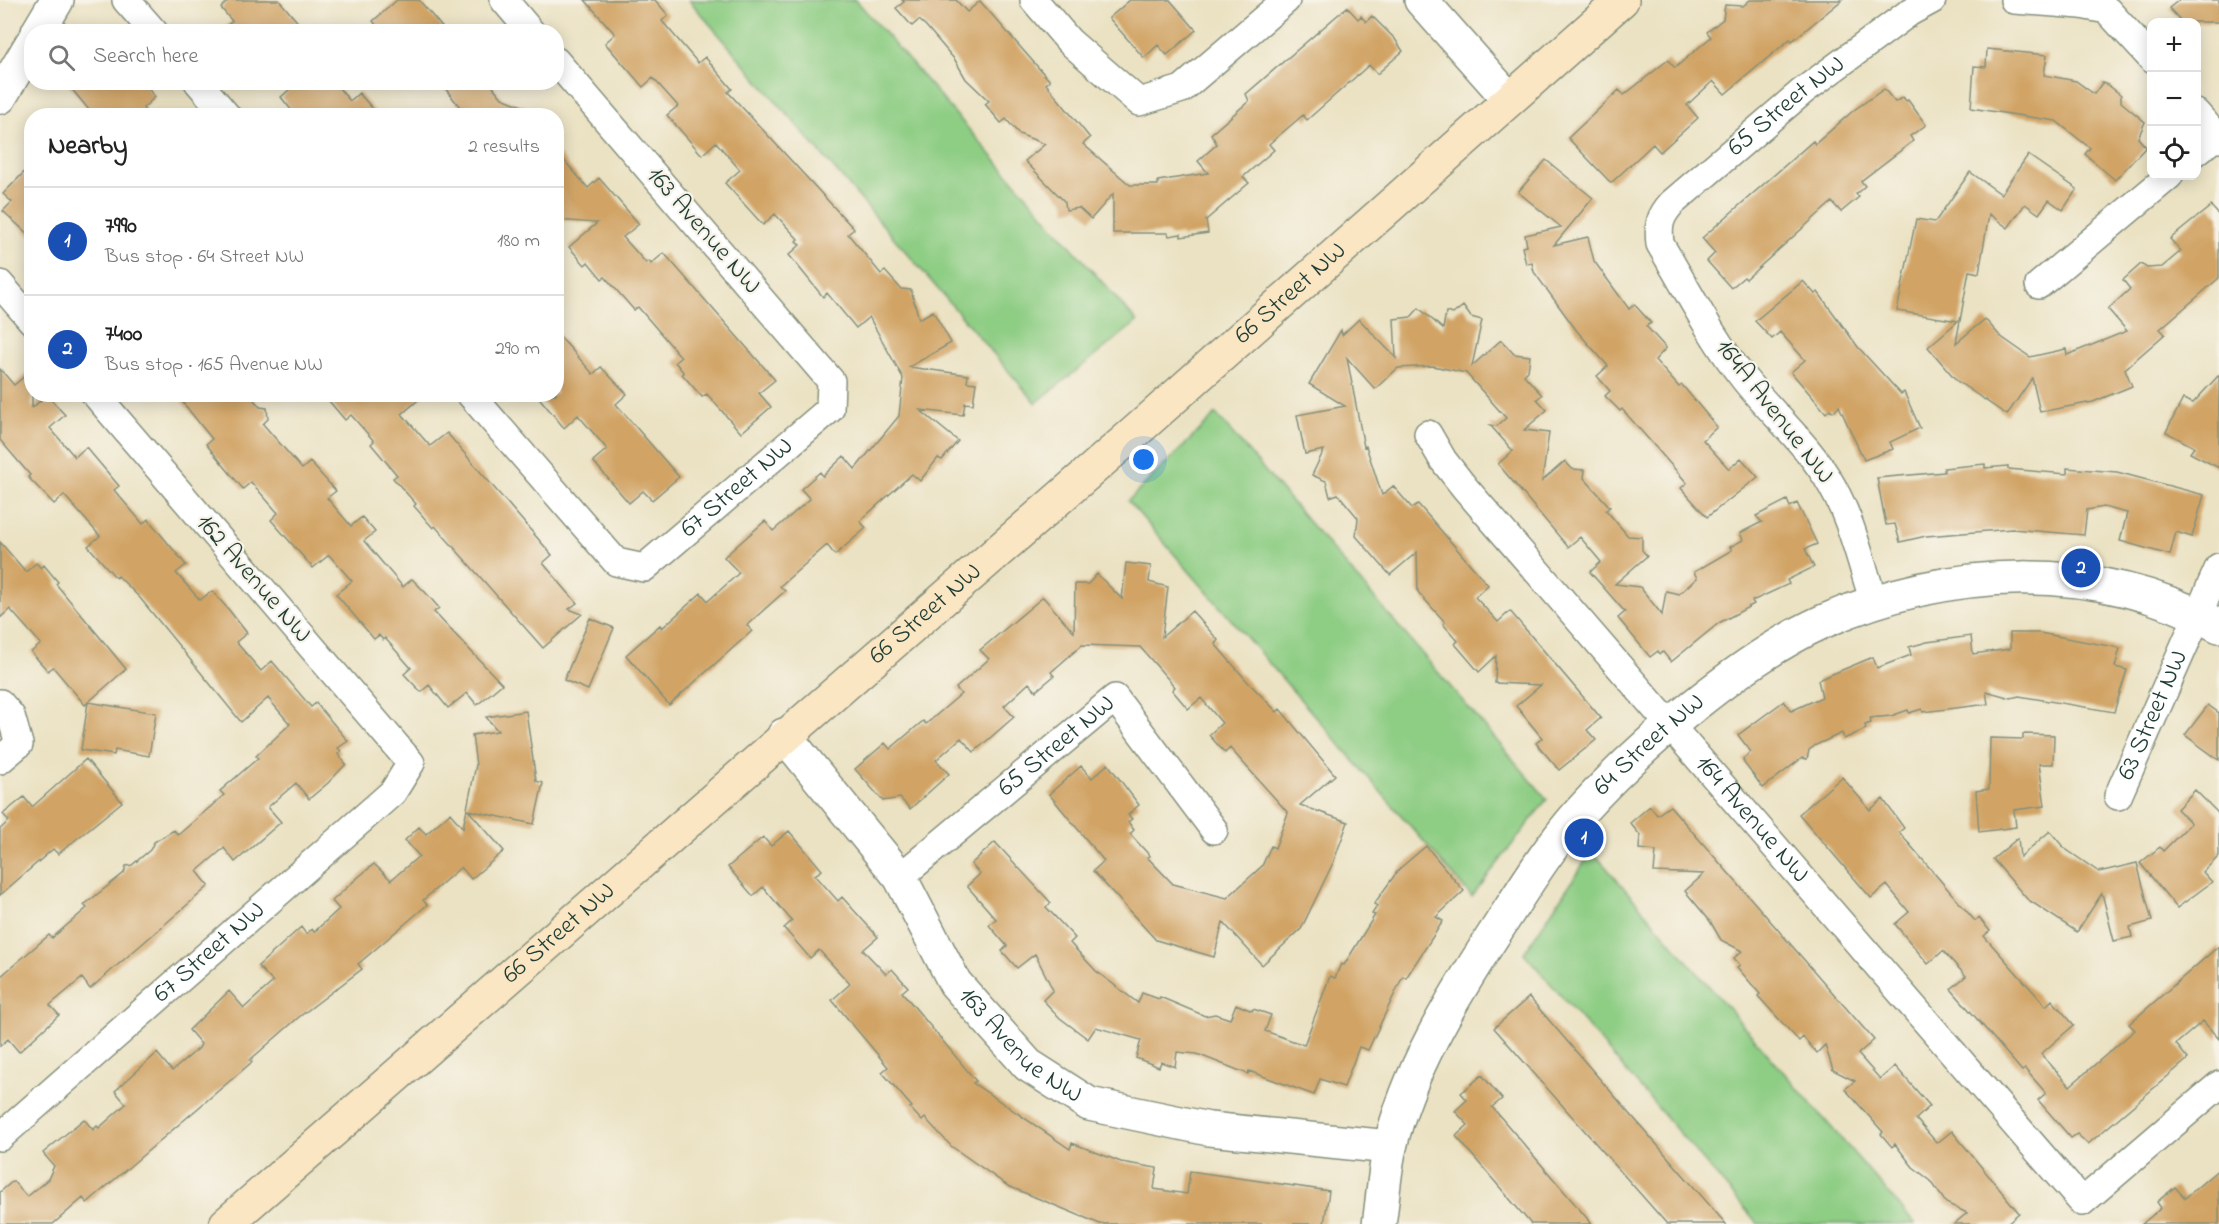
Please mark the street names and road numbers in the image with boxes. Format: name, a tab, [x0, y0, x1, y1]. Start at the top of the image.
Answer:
street label: 65 Street NW	[1719, 47, 1854, 166]
street label: 163 Avenue NW	[637, 159, 769, 303]
street label: 66 Street NW	[1226, 233, 1356, 354]
street label: 164A Avenue NW	[1705, 331, 1843, 493]
street label: 67 Street NW	[672, 429, 802, 548]
street label: 162 Avenue NW	[186, 506, 320, 652]
street label: 66 Street NW	[861, 554, 991, 674]
street label: 63 Street NW	[2108, 644, 2199, 787]
street label: 64 Street NW	[1585, 685, 1713, 805]
street label: 65 Street NW	[990, 686, 1124, 807]
street label: 164 Avenue NW	[1685, 747, 1818, 892]
street label: 66 Street NW	[494, 874, 624, 994]
street label: 67 Street NW	[145, 893, 274, 1013]
street label: 163 Avenue NW	[949, 979, 1090, 1114]

